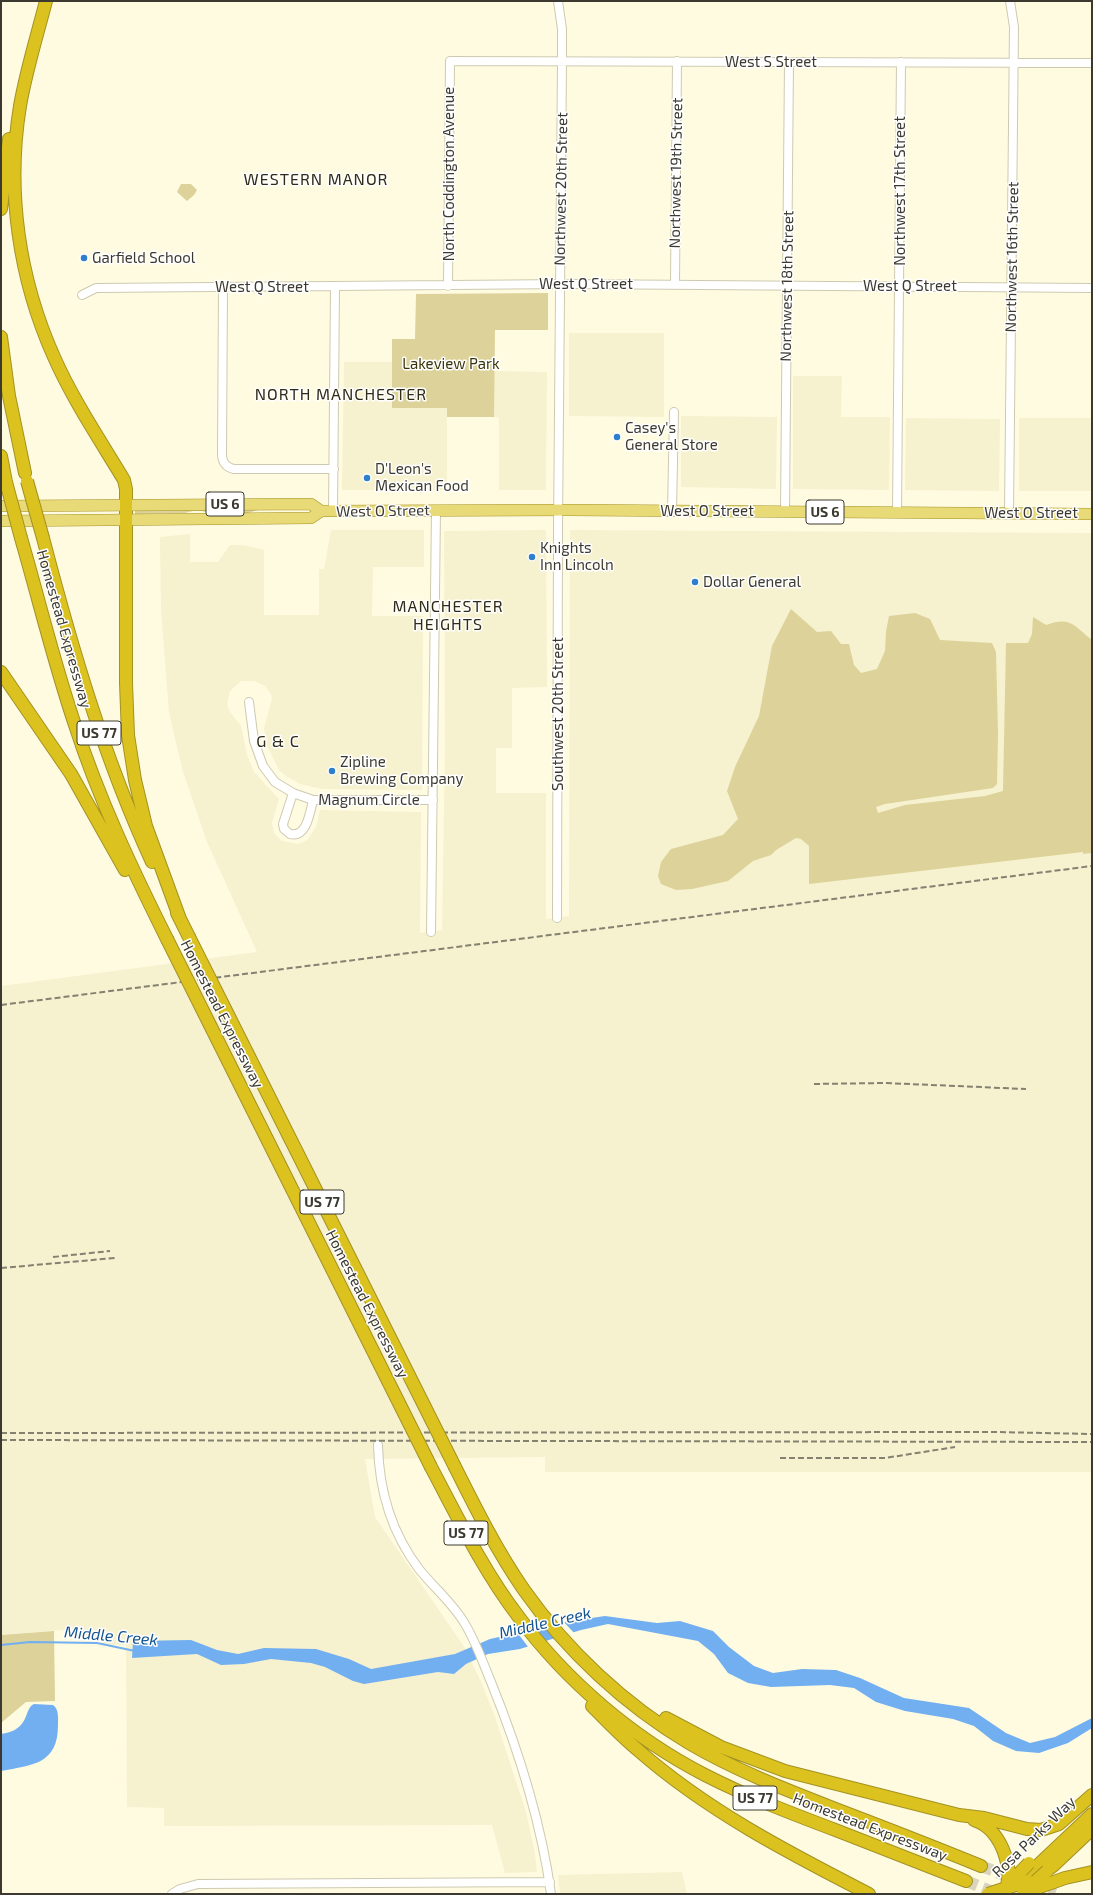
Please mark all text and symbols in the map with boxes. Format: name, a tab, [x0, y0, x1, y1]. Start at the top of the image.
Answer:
street label: West S Street	[725, 53, 817, 71]
street label: North Coddington Avenue	[440, 87, 458, 261]
street label: Northwest 19th Street	[666, 98, 686, 248]
street label: Northwest 20th Street	[551, 112, 571, 266]
street label: Northwest 17th Street	[891, 116, 909, 266]
district label: WESTERN MANOR	[244, 170, 388, 190]
street label: Northwest 16th Street	[1002, 182, 1022, 332]
street label: Northwest 18th Street	[777, 210, 797, 362]
place label: Garfield School	[92, 249, 195, 267]
marker: Garfield School	[79, 253, 89, 263]
street label: West Q Street	[539, 275, 633, 293]
street label: West Q Street	[863, 277, 957, 295]
street label: West Q Street	[215, 278, 309, 296]
park label: Lakeview Park	[402, 355, 500, 373]
district label: NORTH MANCHESTER	[255, 385, 427, 405]
place label: Casey's General Store	[625, 419, 718, 454]
marker: Casey's General Store	[612, 432, 622, 442]
place label: D'Leon's Mexican Food	[375, 460, 469, 495]
marker: D'Leon's Mexican Food	[362, 473, 372, 483]
road number: US 6	[206, 492, 244, 516]
road number: US 6	[806, 500, 844, 524]
street label: West O Street	[336, 501, 430, 521]
street label: West O Street	[660, 502, 754, 520]
street label: West O Street	[984, 504, 1078, 522]
place label: Knights Inn Lincoln	[540, 539, 614, 574]
street label: Homestead Expressway	[33, 548, 95, 710]
marker: Knights Inn Lincoln	[527, 552, 537, 562]
place label: Dollar General	[703, 573, 801, 591]
marker: Dollar General	[690, 577, 700, 587]
district label: MANCHESTER HEIGHTS	[392, 597, 504, 635]
street label: Southwest 20th Street	[549, 637, 567, 791]
road number: US 77	[77, 721, 121, 745]
district label: G & C	[256, 732, 300, 752]
place label: Zipline Brewing Company	[340, 753, 463, 788]
marker: Zipline Brewing Company	[327, 766, 337, 776]
street label: Magnum Circle	[318, 791, 420, 809]
street label: Homestead Expressway	[177, 937, 267, 1091]
road number: US 77	[300, 1190, 344, 1214]
street label: Homestead Expressway	[322, 1227, 412, 1381]
road number: US 77	[444, 1521, 488, 1545]
water label: Middle Creek	[497, 1603, 593, 1643]
water label: Middle Creek	[63, 1622, 159, 1650]
road number: US 77	[733, 1786, 777, 1810]
street label: Homestead Expressway	[790, 1789, 950, 1865]
street label: Rosa Parks Way	[989, 1793, 1079, 1881]

